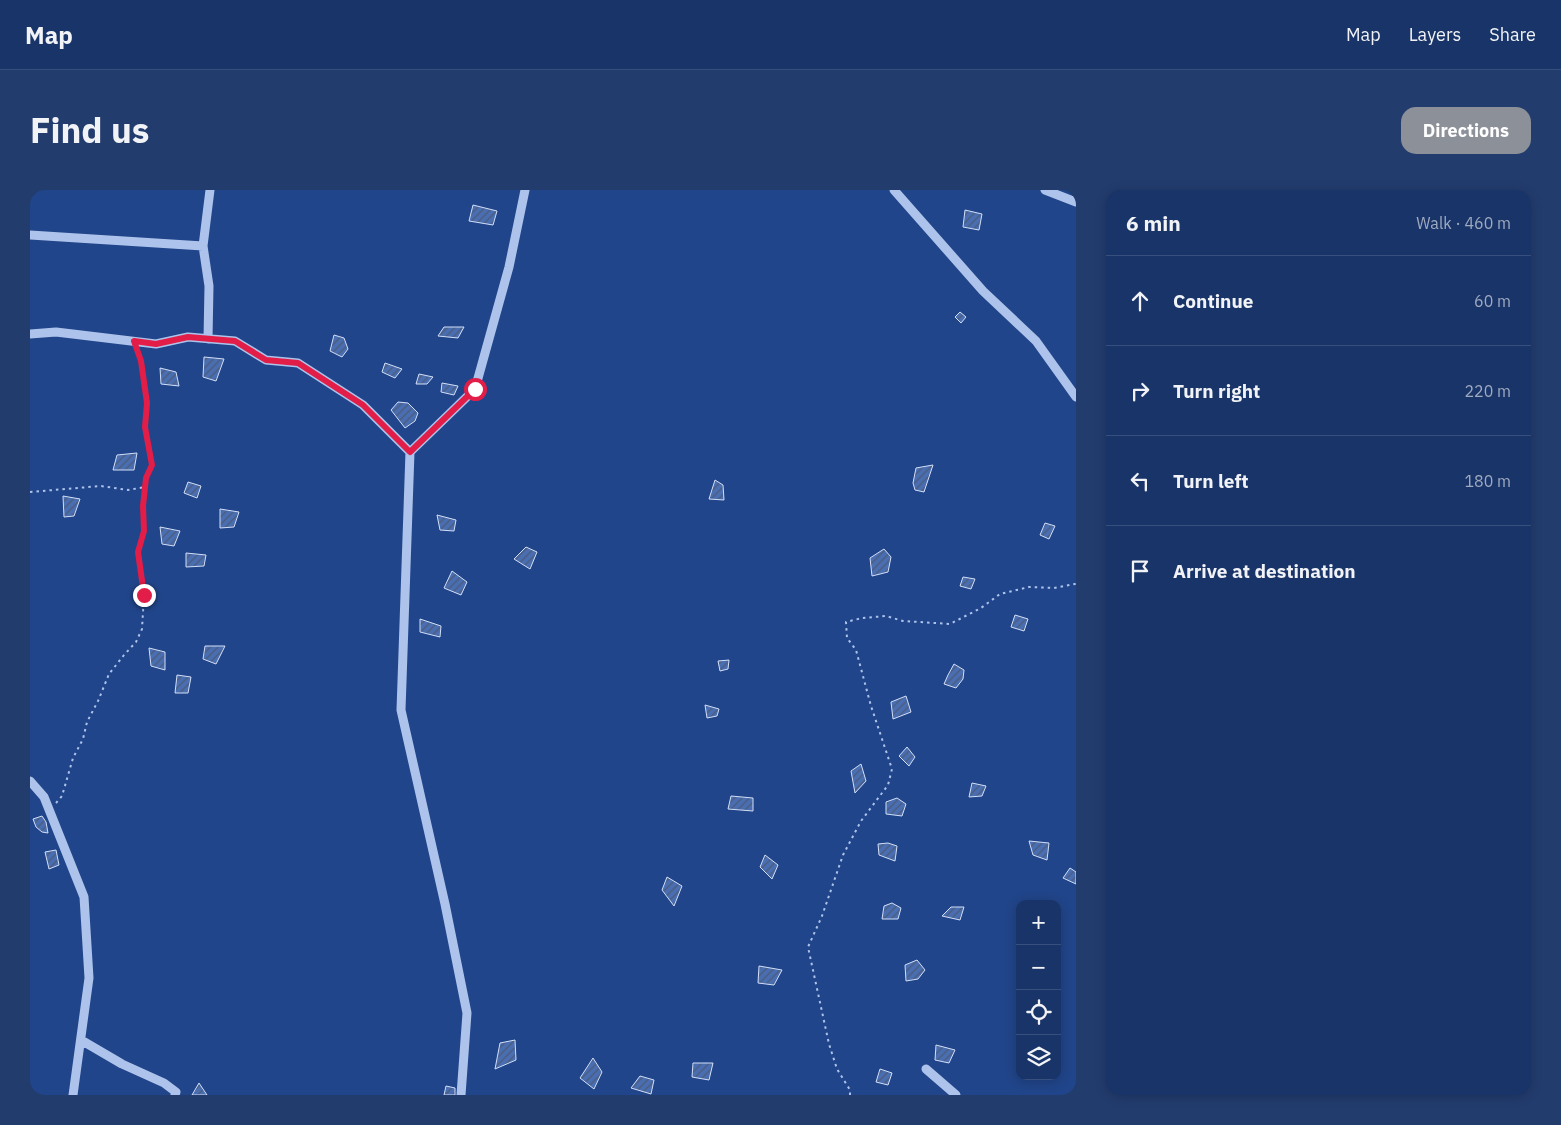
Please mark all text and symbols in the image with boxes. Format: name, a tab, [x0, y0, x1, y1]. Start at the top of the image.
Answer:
text: Map	[25, 19, 73, 51]
text: Map	[1346, 23, 1381, 46]
text: Layers	[1409, 23, 1461, 46]
text: Share	[1489, 23, 1536, 46]
text: Find us	[30, 107, 149, 153]
button: Directions	[1401, 107, 1531, 154]
text: 6 min	[1126, 209, 1181, 237]
text: Walk · 460 m	[1416, 213, 1511, 233]
icon: ahead	[1126, 287, 1154, 315]
text: Continue	[1173, 289, 1253, 313]
text: 60 m	[1474, 291, 1511, 311]
icon: right	[1126, 377, 1154, 405]
route start	[464, 378, 487, 401]
text: Turn right	[1173, 379, 1260, 403]
text: 220 m	[1464, 381, 1511, 401]
icon: left	[1126, 467, 1154, 495]
text: Turn left	[1173, 469, 1249, 493]
text: 180 m	[1464, 471, 1511, 491]
icon: arrive	[1126, 557, 1154, 585]
text: Arrive at destination	[1173, 559, 1356, 583]
route end	[133, 584, 156, 607]
map controls	[1016, 900, 1061, 1080]
button: +	[1016, 900, 1061, 945]
button: −	[1016, 945, 1061, 990]
button: locate	[1016, 990, 1061, 1035]
button: layers	[1016, 1035, 1061, 1080]

